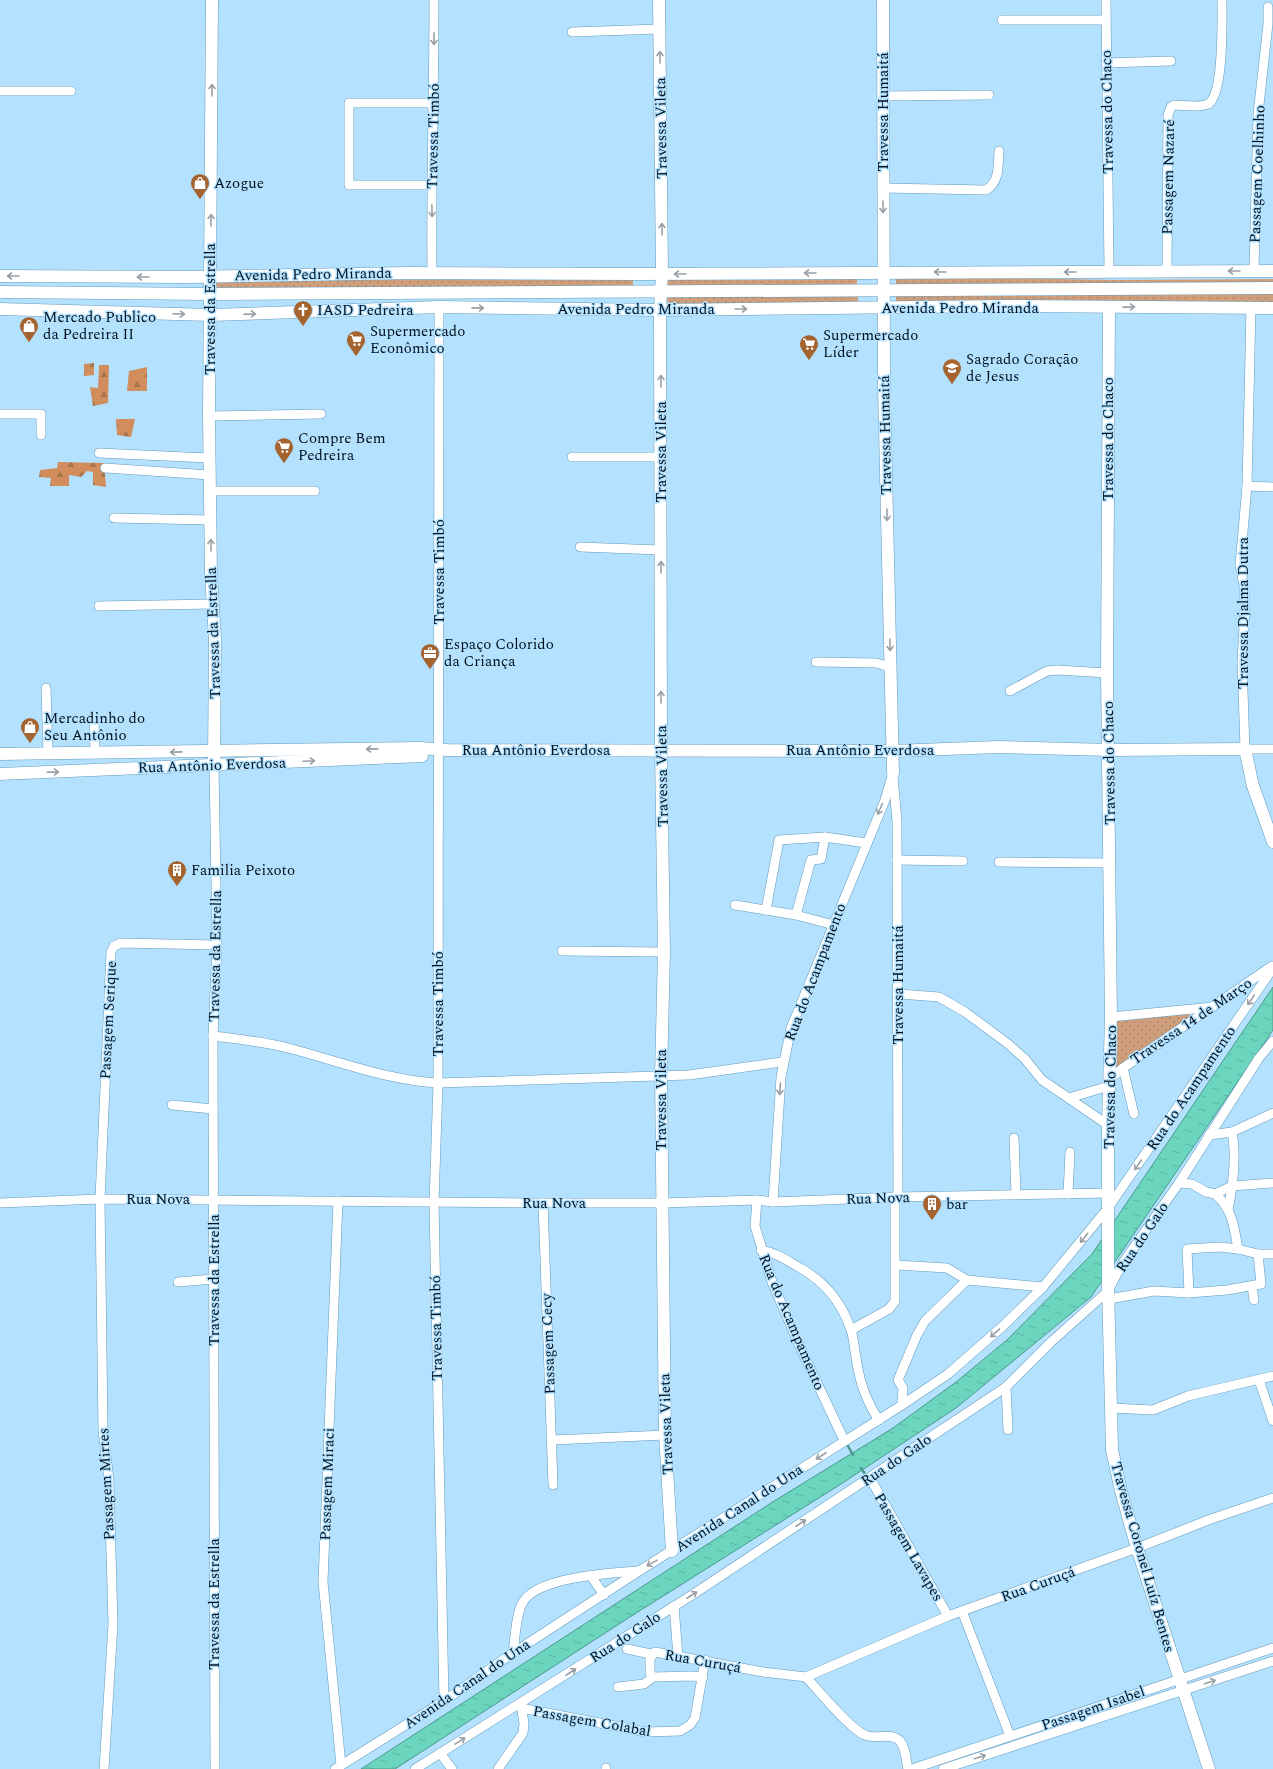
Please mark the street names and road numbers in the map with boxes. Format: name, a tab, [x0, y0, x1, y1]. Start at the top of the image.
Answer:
street label: Travessa do Chaco	[1095, 50, 1120, 174]
street label: Travessa Humaitá	[872, 52, 895, 172]
street label: Travessa Vileta	[649, 76, 674, 179]
street label: Travessa Timbó	[421, 83, 446, 189]
street label: Passagem Coelhinho	[1244, 105, 1271, 244]
street label: Passagem Nazaré	[1156, 119, 1181, 235]
street label: Travessa da Estrella	[199, 242, 222, 375]
street label: Avenida Pedro Miranda	[234, 262, 393, 287]
street label: Avenida Pedro Miranda	[881, 297, 1039, 320]
street label: Avenida Pedro Miranda	[557, 298, 715, 321]
street label: Travessa Humaitá	[873, 374, 898, 495]
street label: Travessa do Chaco	[1097, 377, 1120, 501]
street label: Travessa Vileta	[650, 401, 673, 503]
street label: Travessa Timbó	[428, 519, 451, 625]
street label: Travessa Djalma Dutra	[1232, 536, 1255, 689]
street label: Travessa da Estrella	[200, 566, 227, 699]
street label: Travessa do Chaco	[1097, 701, 1122, 825]
street label: Travessa Vileta	[650, 724, 675, 827]
street label: Rua Antônio Everdosa	[462, 739, 611, 762]
street label: Rua Antônio Everdosa	[786, 739, 935, 762]
street label: Rua Antônio Everdosa	[137, 751, 287, 780]
street label: Travessa da Estrella	[203, 889, 228, 1022]
street label: Rua do Acampamento	[779, 900, 852, 1045]
street label: Travessa Humaitá	[887, 925, 910, 1045]
street label: Travessa Timbó	[427, 951, 450, 1057]
street label: Passagem Serique	[94, 960, 123, 1080]
street label: Travessa 14 de Março	[1126, 972, 1257, 1071]
street label: Rua do Acampamento	[1141, 1021, 1242, 1155]
street label: Travessa do Chaco	[1098, 1025, 1123, 1149]
street label: Travessa Vileta	[650, 1049, 673, 1151]
street label: Rua Nova	[846, 1186, 911, 1211]
street label: Rua Nova	[126, 1188, 191, 1211]
street label: Rua Nova	[522, 1192, 587, 1215]
street label: Rua do Galo	[1110, 1197, 1175, 1277]
street label: Travessa da Estrella	[203, 1213, 226, 1346]
street label: Rua do Acampamento	[752, 1250, 831, 1394]
street label: Travessa Timbó	[424, 1275, 449, 1381]
street label: Passagem Cecy	[535, 1292, 562, 1395]
street label: Travessa Vileta	[653, 1372, 680, 1475]
street label: Passagem Mirtes	[92, 1427, 121, 1541]
street label: Passagem Miraci	[314, 1427, 341, 1541]
street label: Rua do Galo	[856, 1428, 936, 1493]
street label: Avenida Canal do Una	[671, 1458, 808, 1558]
street label: Travessa Coronel Luíz Bentes	[1104, 1459, 1181, 1655]
street label: Passagem Lavapes	[868, 1489, 949, 1606]
street label: Travessa da Estrella	[203, 1537, 226, 1670]
street label: Rua Curuçá	[998, 1560, 1079, 1609]
street label: Rua do Galo	[585, 1606, 665, 1669]
street label: Avenida Canal do Una	[399, 1633, 536, 1735]
street label: Rua Curuçá	[663, 1643, 744, 1680]
street label: Passagem Isabel	[1038, 1680, 1148, 1737]
street label: Passagem Colabal	[531, 1700, 653, 1743]

